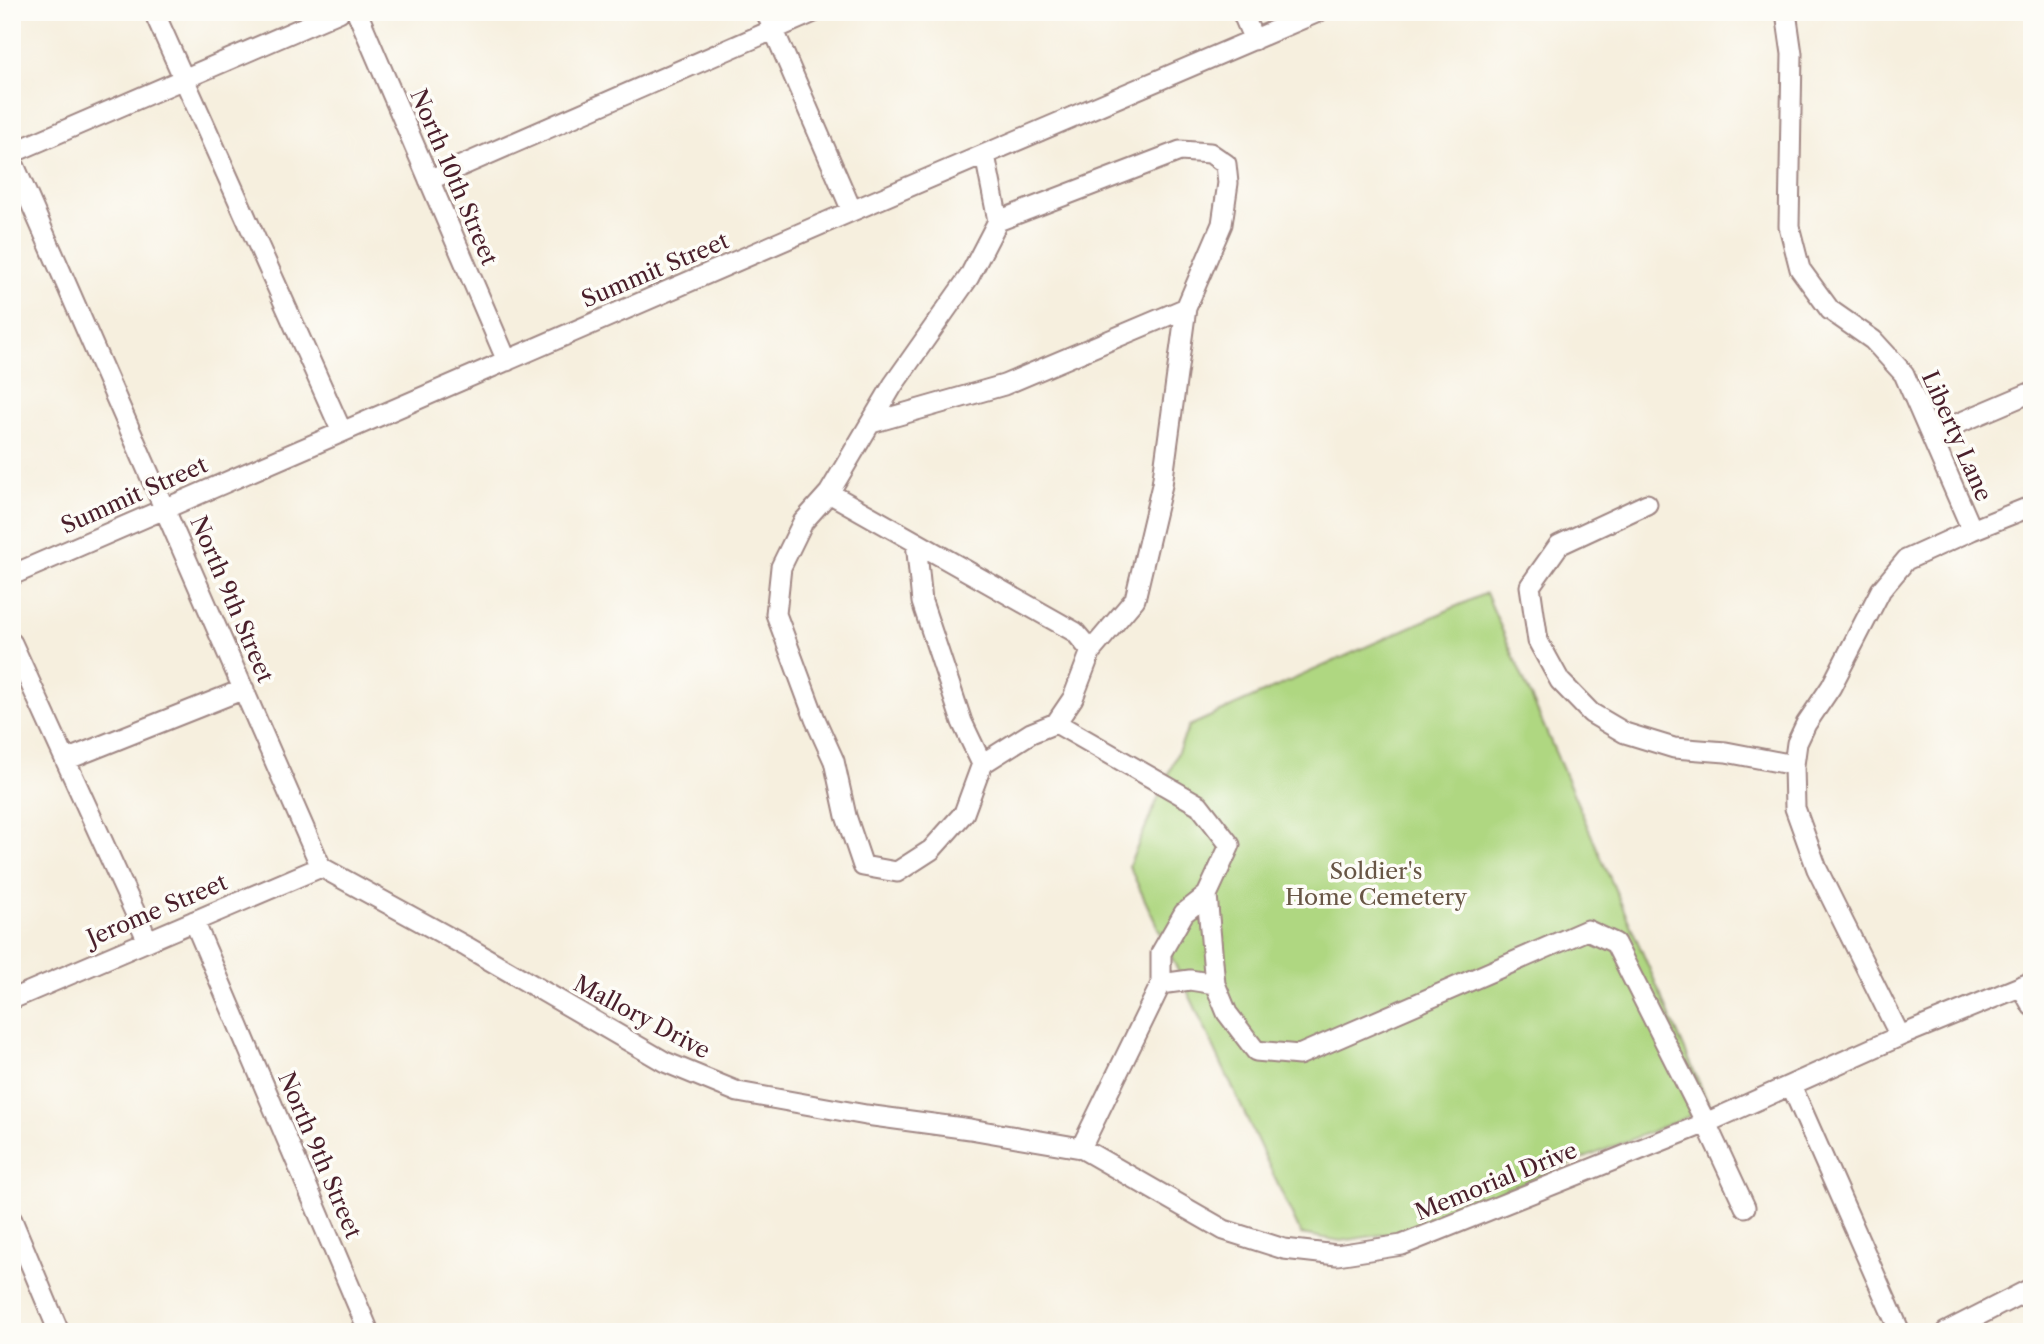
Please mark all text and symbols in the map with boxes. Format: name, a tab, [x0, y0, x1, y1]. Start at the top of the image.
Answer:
street label: North 10th Street	[404, 85, 504, 269]
street label: Summit Street	[577, 226, 733, 314]
street label: Liberty Lane	[1916, 367, 1998, 505]
street label: Summit Street	[56, 450, 212, 540]
street label: North 9th Street	[184, 512, 280, 686]
park label: Soldier's Home Cemetery	[1285, 857, 1467, 911]
street label: Jerome Street	[80, 868, 231, 953]
street label: Mallory Drive	[569, 969, 715, 1065]
street label: North 9th Street	[272, 1068, 368, 1242]
street label: Memorial Drive	[1411, 1136, 1581, 1226]

